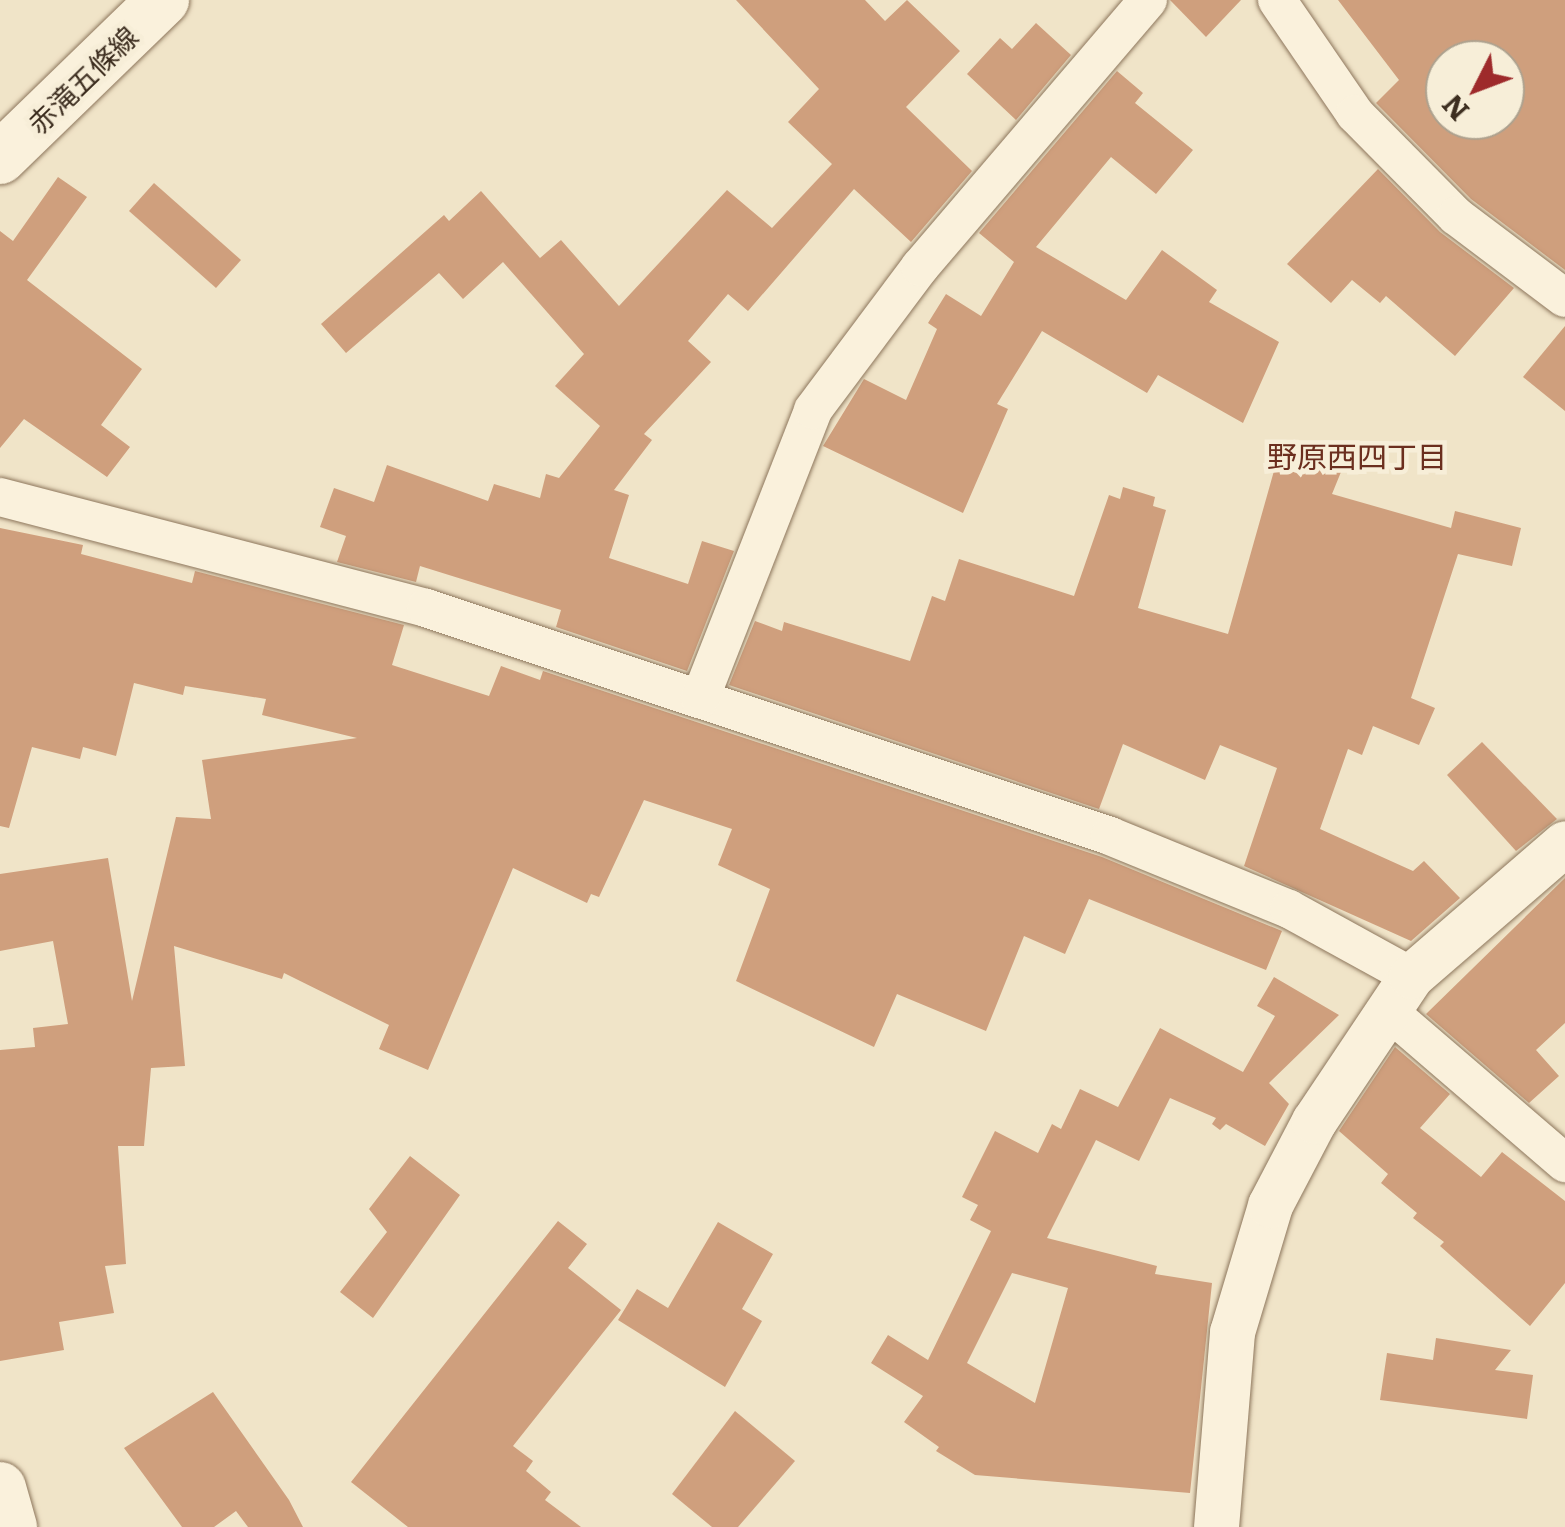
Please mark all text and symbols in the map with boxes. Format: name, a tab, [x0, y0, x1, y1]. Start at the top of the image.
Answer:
street label: 赤滝五條線	[20, 18, 144, 140]
north arrow	[1425, 40, 1525, 140]
text: N	[1431, 86, 1478, 132]
district label: 野原西四丁目	[1267, 437, 1447, 473]

